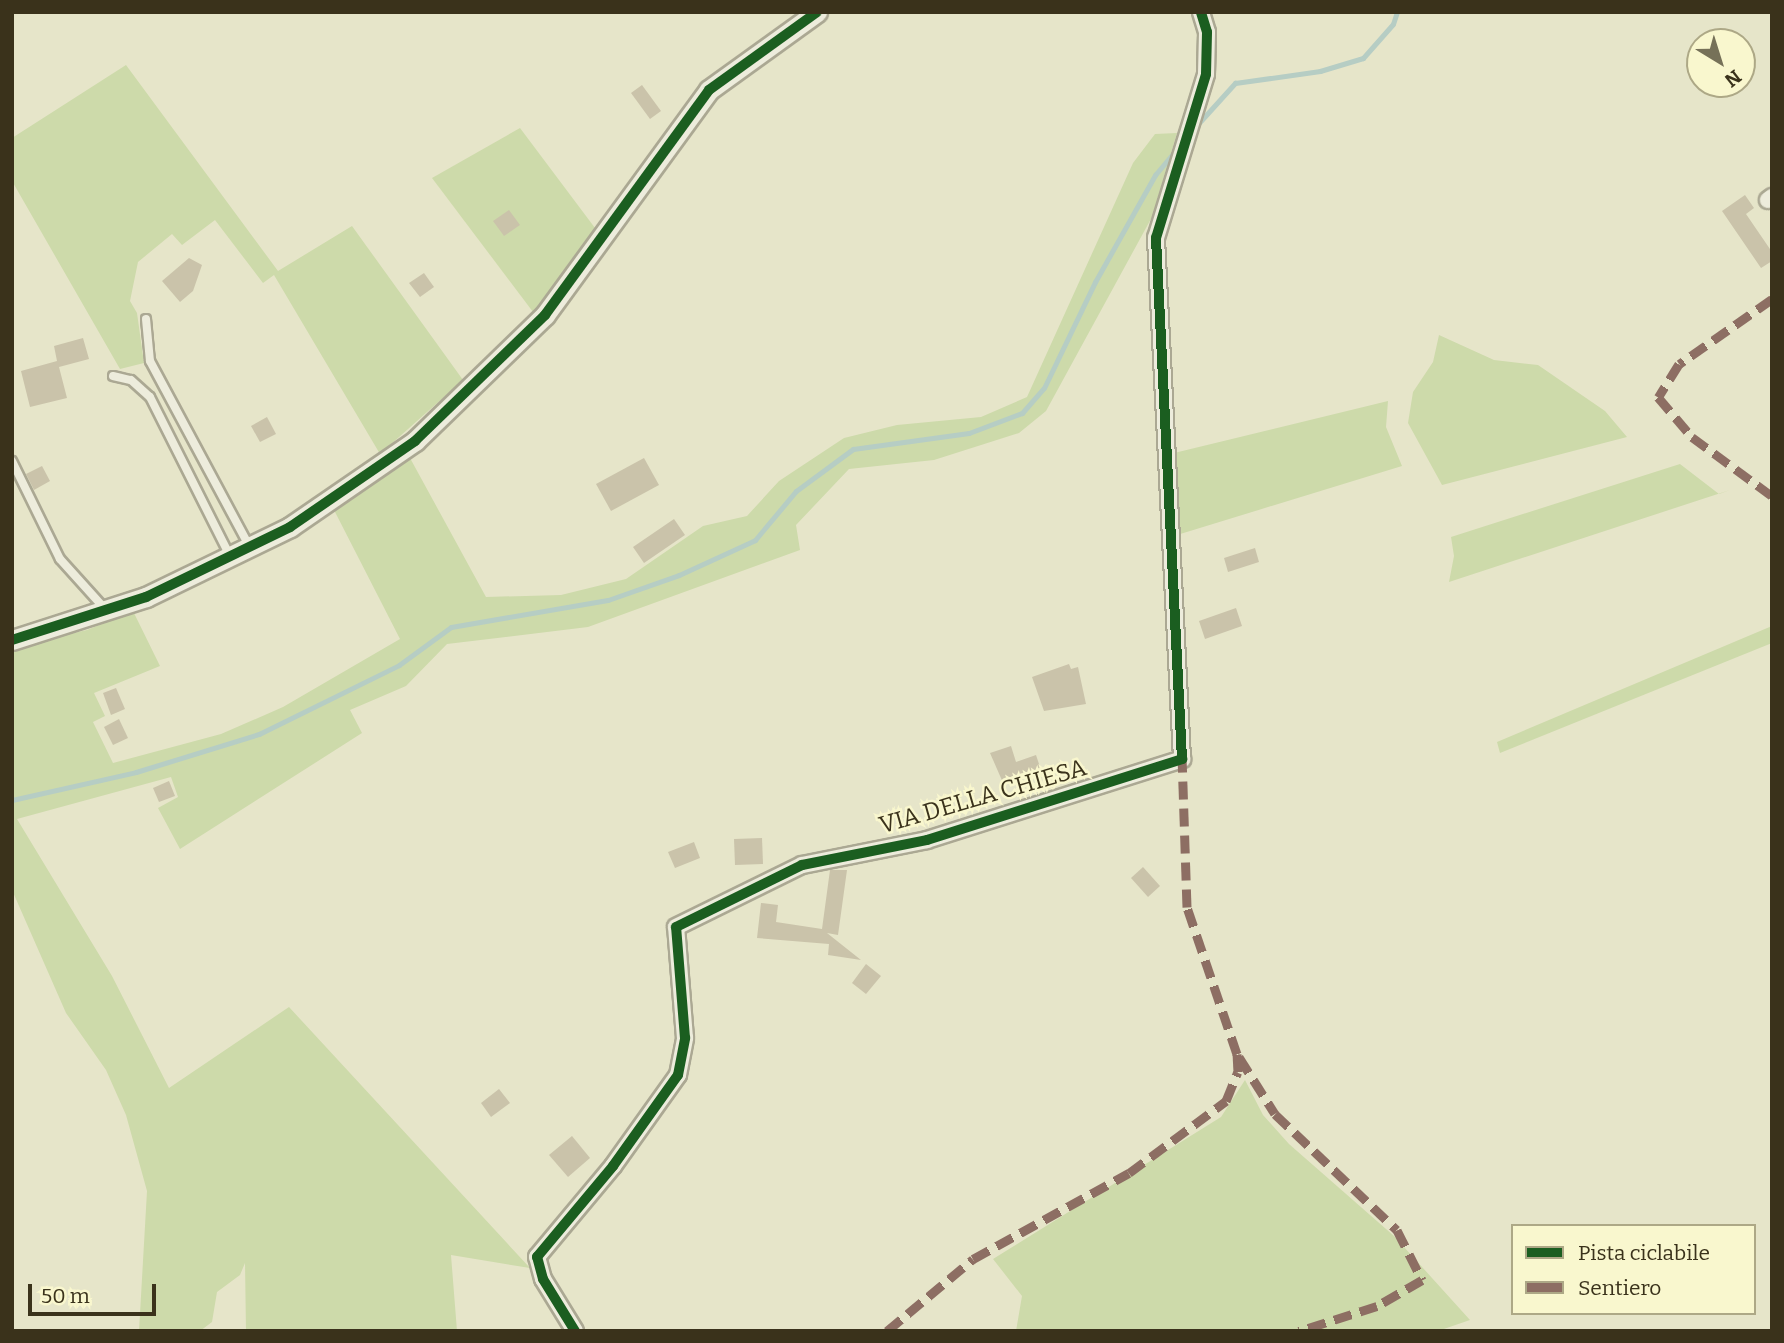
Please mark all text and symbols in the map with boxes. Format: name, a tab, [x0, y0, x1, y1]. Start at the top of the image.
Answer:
north arrow	[1686, 28, 1756, 98]
text: N	[1720, 65, 1746, 92]
street label: VIA DELLA CHIESA	[876, 754, 1090, 840]
legend	[1511, 1224, 1756, 1315]
text: Pista ciclabile	[1578, 1240, 1710, 1266]
scale bar	[32, 1270, 159, 1314]
text: Sentiero	[1578, 1275, 1661, 1301]
text: 50 m	[41, 1283, 90, 1309]

